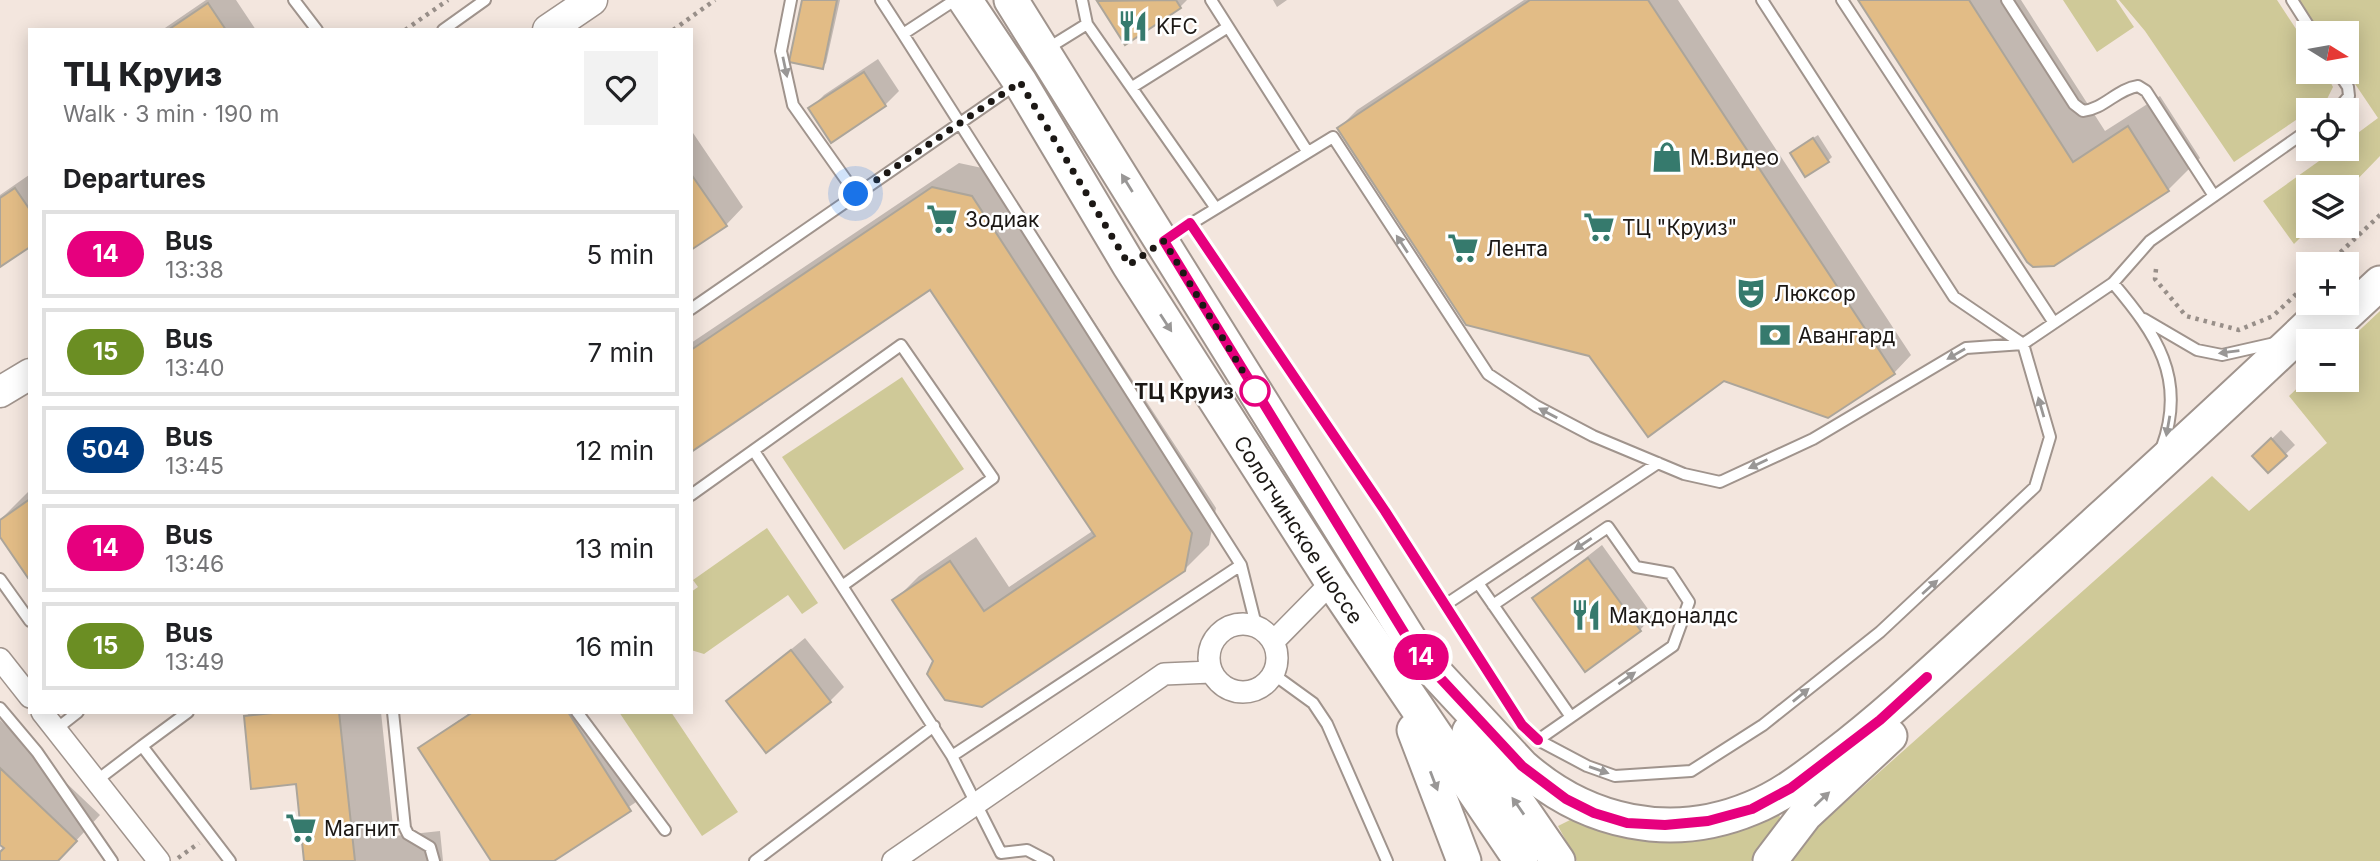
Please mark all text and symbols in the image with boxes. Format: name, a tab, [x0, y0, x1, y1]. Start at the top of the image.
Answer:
restaurant icon: KFC	[1116, 9, 1150, 43]
place label: KFC	[1156, 14, 1198, 39]
north arrow	[2296, 21, 2359, 84]
map controls	[2296, 21, 2359, 392]
button: heart	[584, 51, 658, 125]
text: ТЦ Круиз	[63, 54, 222, 94]
one-way arrow	[779, 56, 790, 78]
button: locate	[2296, 98, 2359, 161]
text: Walk · 3 min · 190 m	[63, 100, 279, 128]
shop icon: М.Видео	[1650, 140, 1684, 174]
place label: М.Видео	[1690, 145, 1779, 170]
text: Departures	[63, 163, 206, 194]
one-way arrow	[1121, 173, 1134, 193]
button: layers	[2296, 175, 2359, 238]
your location	[838, 176, 873, 211]
supermarket icon: Зодиак	[925, 202, 959, 236]
place label: Зодиак	[965, 207, 1040, 232]
supermarket icon: ТЦ "Круиз"	[1582, 210, 1616, 244]
place label: ТЦ "Круиз"	[1622, 215, 1737, 240]
text: Bus	[165, 225, 213, 256]
supermarket icon: Лента	[1446, 231, 1480, 265]
one-way arrow	[1396, 234, 1409, 253]
place label: Лента	[1486, 236, 1548, 261]
text: 14	[92, 239, 119, 268]
text: 5 min	[586, 239, 654, 270]
button: +	[2296, 252, 2359, 315]
text: 13:38	[165, 256, 224, 284]
theatre icon: Люксор	[1734, 276, 1768, 310]
place label: Люксор	[1774, 281, 1856, 306]
one-way arrow	[1159, 313, 1172, 332]
bank icon: Авангард	[1758, 318, 1792, 352]
text: Bus	[165, 323, 213, 354]
place label: Авангард	[1798, 323, 1896, 348]
button: −	[2296, 329, 2359, 392]
text: 15	[93, 337, 118, 366]
text: 7 min	[588, 337, 654, 368]
one-way arrow	[2218, 347, 2240, 358]
one-way arrow	[1947, 348, 1966, 360]
text: 13:40	[165, 354, 225, 382]
marker: ТЦ Круиз	[1240, 376, 1270, 406]
place label: ТЦ Круиз	[1134, 379, 1234, 404]
one-way arrow	[2035, 396, 2046, 418]
one-way arrow	[1538, 407, 1558, 418]
one-way arrow	[2162, 415, 2173, 437]
text: Bus	[165, 421, 213, 452]
street label: Солотчинское шоссе	[1229, 431, 1369, 628]
text: 504	[82, 435, 129, 464]
text: 12 min	[576, 435, 654, 466]
text: 13:45	[165, 452, 224, 480]
one-way arrow	[1747, 459, 1768, 470]
text: Bus	[165, 519, 213, 550]
text: 14	[92, 533, 119, 562]
text: 13 min	[576, 533, 654, 564]
one-way arrow	[1574, 537, 1592, 551]
text: 13:46	[165, 550, 224, 578]
one-way arrow	[1921, 579, 1938, 595]
restaurant icon: Макдоналдс	[1569, 598, 1603, 632]
place label: Макдоналдс	[1609, 603, 1738, 628]
text: Bus	[165, 617, 213, 648]
text: 15	[93, 631, 118, 660]
text: 16 min	[576, 631, 654, 662]
line badge: 14	[1390, 634, 1452, 680]
text: 14	[1408, 642, 1434, 671]
text: 13:49	[165, 648, 224, 676]
one-way arrow	[1618, 671, 1636, 685]
one-way arrow	[1792, 687, 1810, 702]
one-way arrow	[1588, 765, 1609, 776]
one-way arrow	[1429, 771, 1440, 792]
one-way arrow	[1813, 792, 1830, 808]
one-way arrow	[1511, 797, 1525, 815]
supermarket icon: Магнит	[284, 811, 318, 845]
place label: Магнит	[324, 816, 399, 841]

